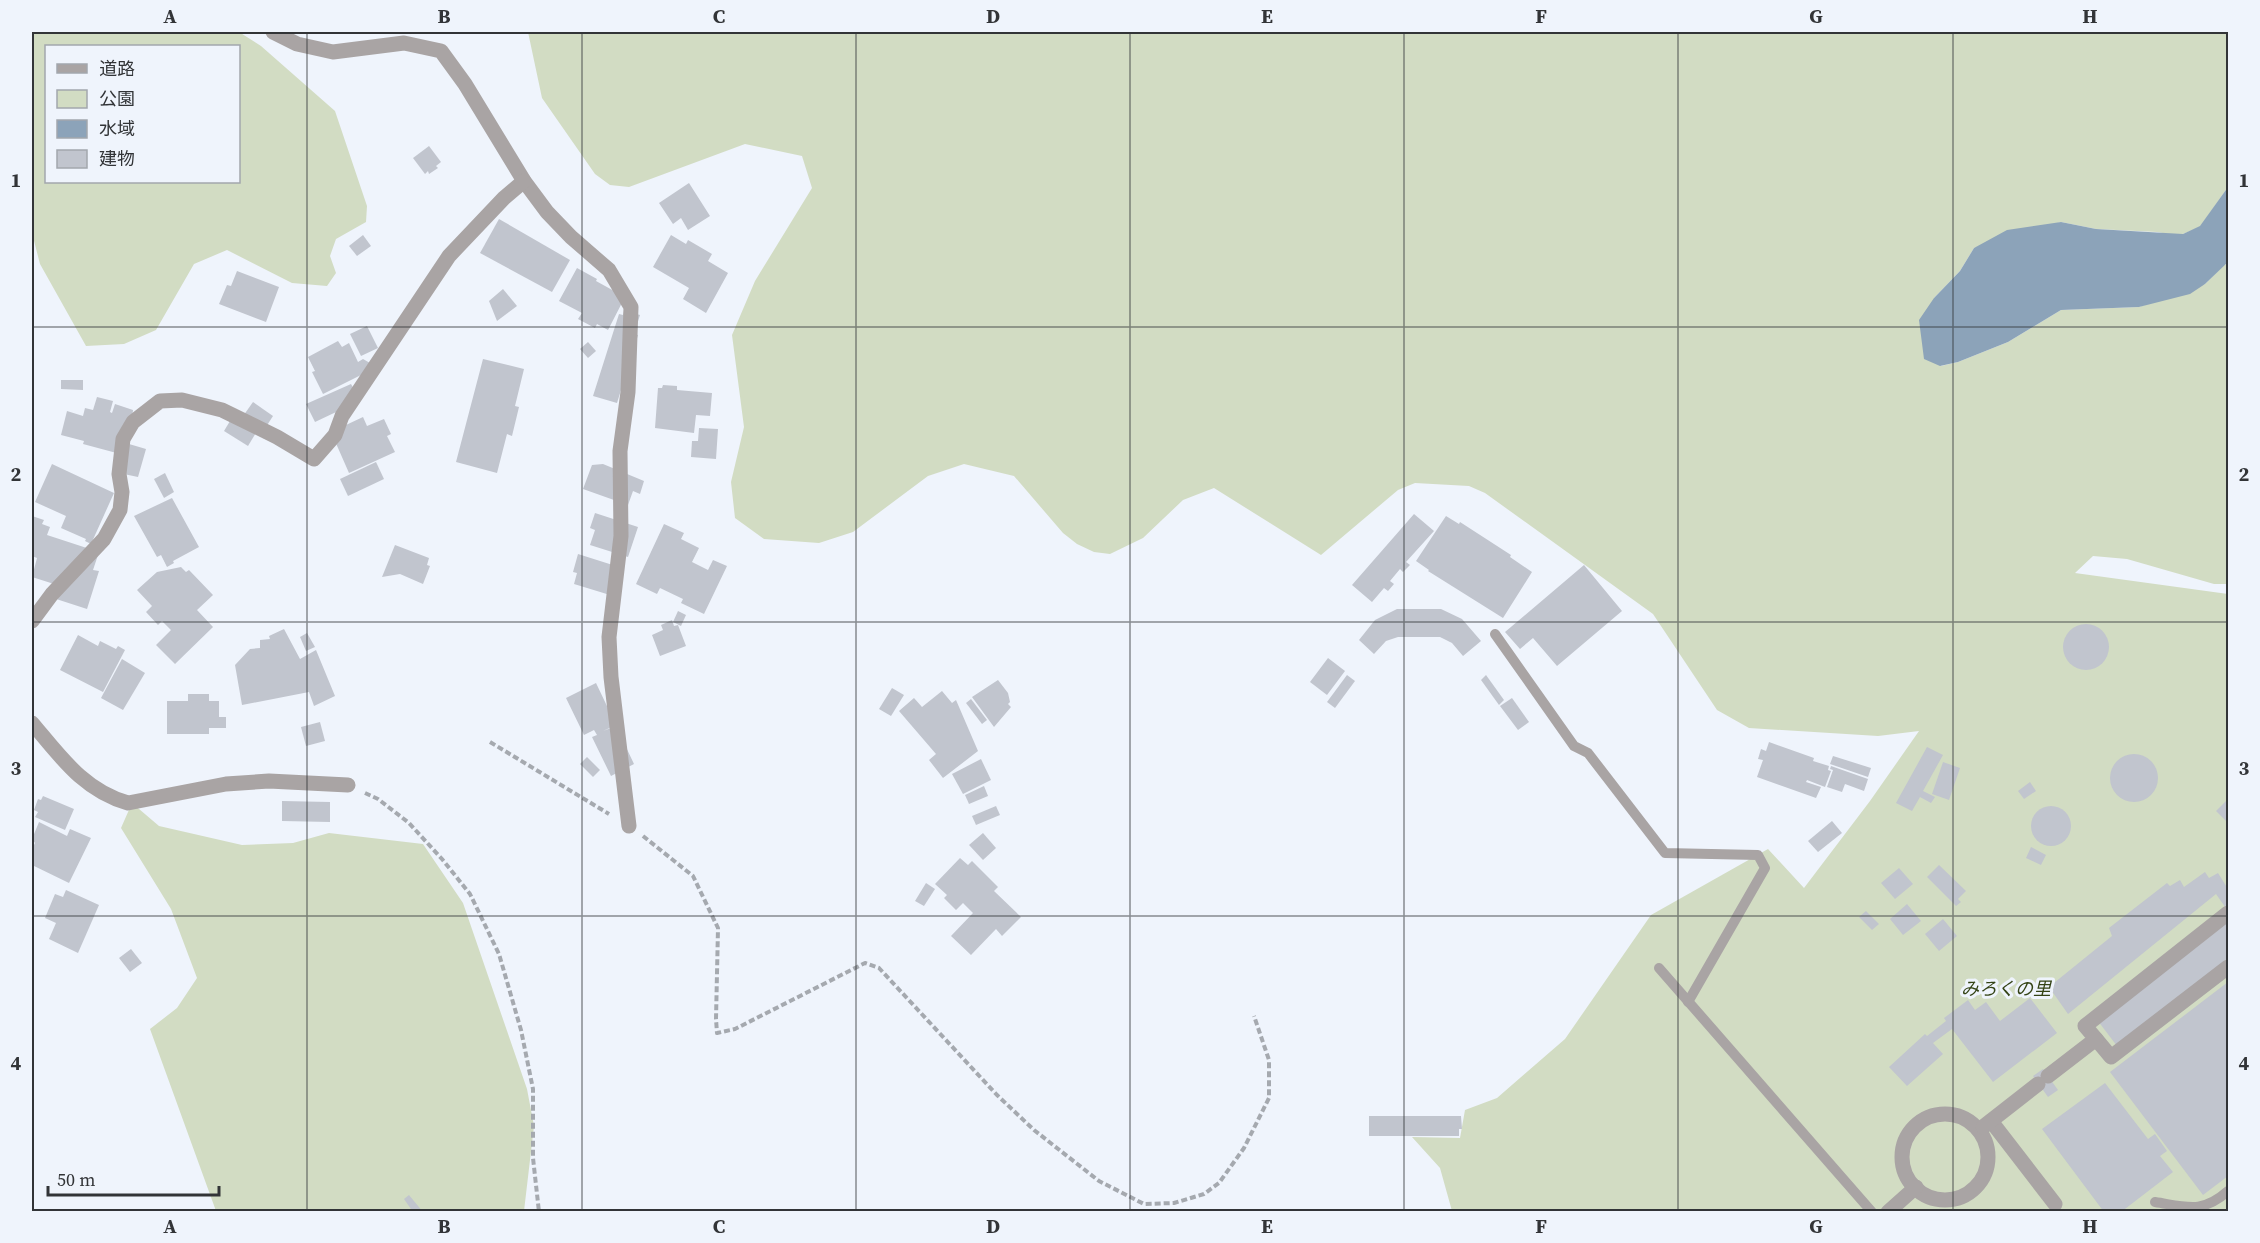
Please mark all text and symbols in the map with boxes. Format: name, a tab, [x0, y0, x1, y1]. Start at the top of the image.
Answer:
text: A	[163, 2, 177, 30]
text: B	[437, 2, 451, 30]
text: C	[713, 2, 725, 30]
text: D	[986, 2, 1000, 30]
text: E	[1261, 2, 1273, 30]
text: F	[1535, 2, 1547, 30]
text: G	[1809, 2, 1823, 30]
text: H	[2082, 2, 2098, 30]
legend	[45, 45, 240, 183]
text: 道路	[99, 56, 135, 81]
text: 公園	[99, 86, 135, 111]
text: 水域	[99, 116, 135, 141]
text: 建物	[99, 146, 135, 171]
text: 1	[11, 166, 21, 194]
text: 1	[2239, 166, 2249, 194]
text: 2	[11, 460, 22, 488]
text: 2	[2239, 460, 2250, 488]
text: 3	[11, 754, 22, 782]
text: 3	[2239, 754, 2250, 782]
park label: みろくの里	[1961, 976, 2053, 1001]
text: 4	[11, 1049, 22, 1077]
text: 4	[2239, 1049, 2250, 1077]
scale bar	[48, 1159, 219, 1197]
text: 50 m	[57, 1167, 95, 1192]
text: A	[163, 1212, 177, 1240]
text: B	[437, 1212, 451, 1240]
text: C	[713, 1212, 725, 1240]
text: D	[986, 1212, 1000, 1240]
text: E	[1261, 1212, 1273, 1240]
text: F	[1535, 1212, 1547, 1240]
text: G	[1809, 1212, 1823, 1240]
text: H	[2082, 1212, 2098, 1240]

